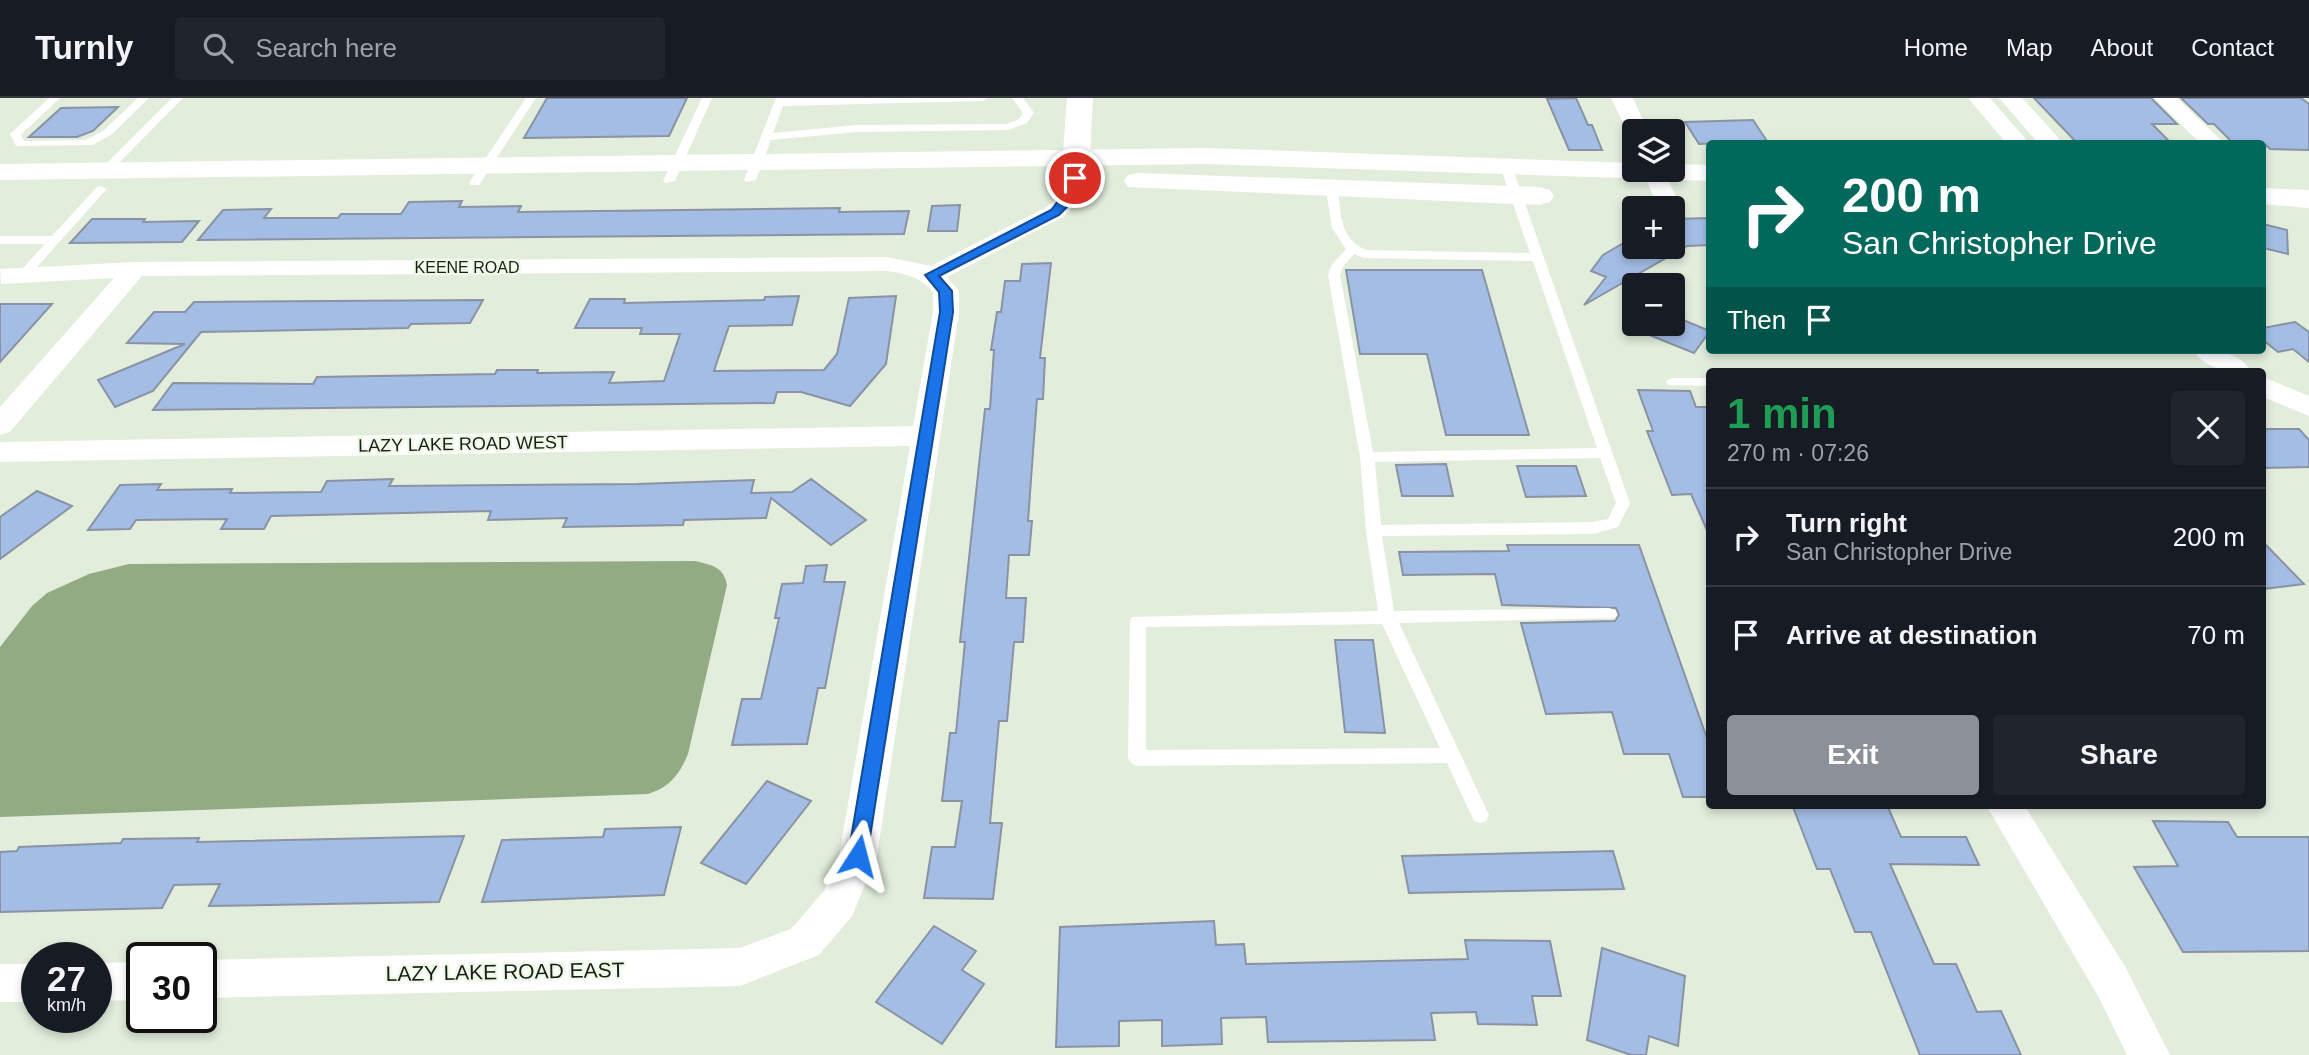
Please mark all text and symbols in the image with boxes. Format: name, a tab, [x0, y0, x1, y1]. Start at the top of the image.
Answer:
search box	[175, 17, 665, 80]
text: Turnly	[35, 29, 133, 66]
icon: search	[199, 29, 237, 67]
text: Search here	[255, 33, 397, 63]
text: Home	[1904, 34, 1968, 61]
text: Map	[2006, 34, 2053, 61]
text: About	[2091, 34, 2153, 61]
text: Contact	[2191, 34, 2274, 61]
map controls	[1622, 119, 1685, 336]
button: layers	[1622, 119, 1685, 182]
pin	[1045, 148, 1105, 208]
icon: arrive	[1056, 159, 1094, 197]
icon: right	[1727, 168, 1818, 259]
text: 200 m	[1842, 168, 1981, 222]
button: +	[1622, 196, 1685, 259]
text: San Christopher Drive	[1842, 225, 2157, 261]
street label: KEENE ROAD	[415, 259, 519, 276]
button: −	[1622, 273, 1685, 336]
icon: arrive	[1800, 301, 1838, 339]
text: Then	[1727, 305, 1786, 335]
text: 1 min	[1727, 390, 1837, 437]
button: close	[2171, 391, 2245, 465]
street label: LAZY LAKE ROAD WEST	[358, 432, 568, 456]
text: 270 m · 07:26	[1727, 440, 1869, 466]
text: Turn right	[1786, 508, 1907, 538]
icon: right	[1727, 518, 1765, 556]
text: 200 m	[2173, 522, 2245, 552]
text: San Christopher Drive	[1786, 539, 2012, 565]
icon: arrive	[1727, 616, 1765, 654]
text: Arrive at destination	[1786, 620, 2037, 650]
text: 70 m	[2187, 620, 2245, 650]
button: Exit	[1727, 715, 1979, 795]
button: Share	[1993, 715, 2245, 795]
position arrow	[821, 819, 895, 893]
speed limit sign: 30	[126, 942, 217, 1033]
street label: LAZY LAKE ROAD EAST	[385, 958, 625, 985]
text: 27	[47, 959, 86, 998]
text: km/h	[47, 995, 86, 1015]

